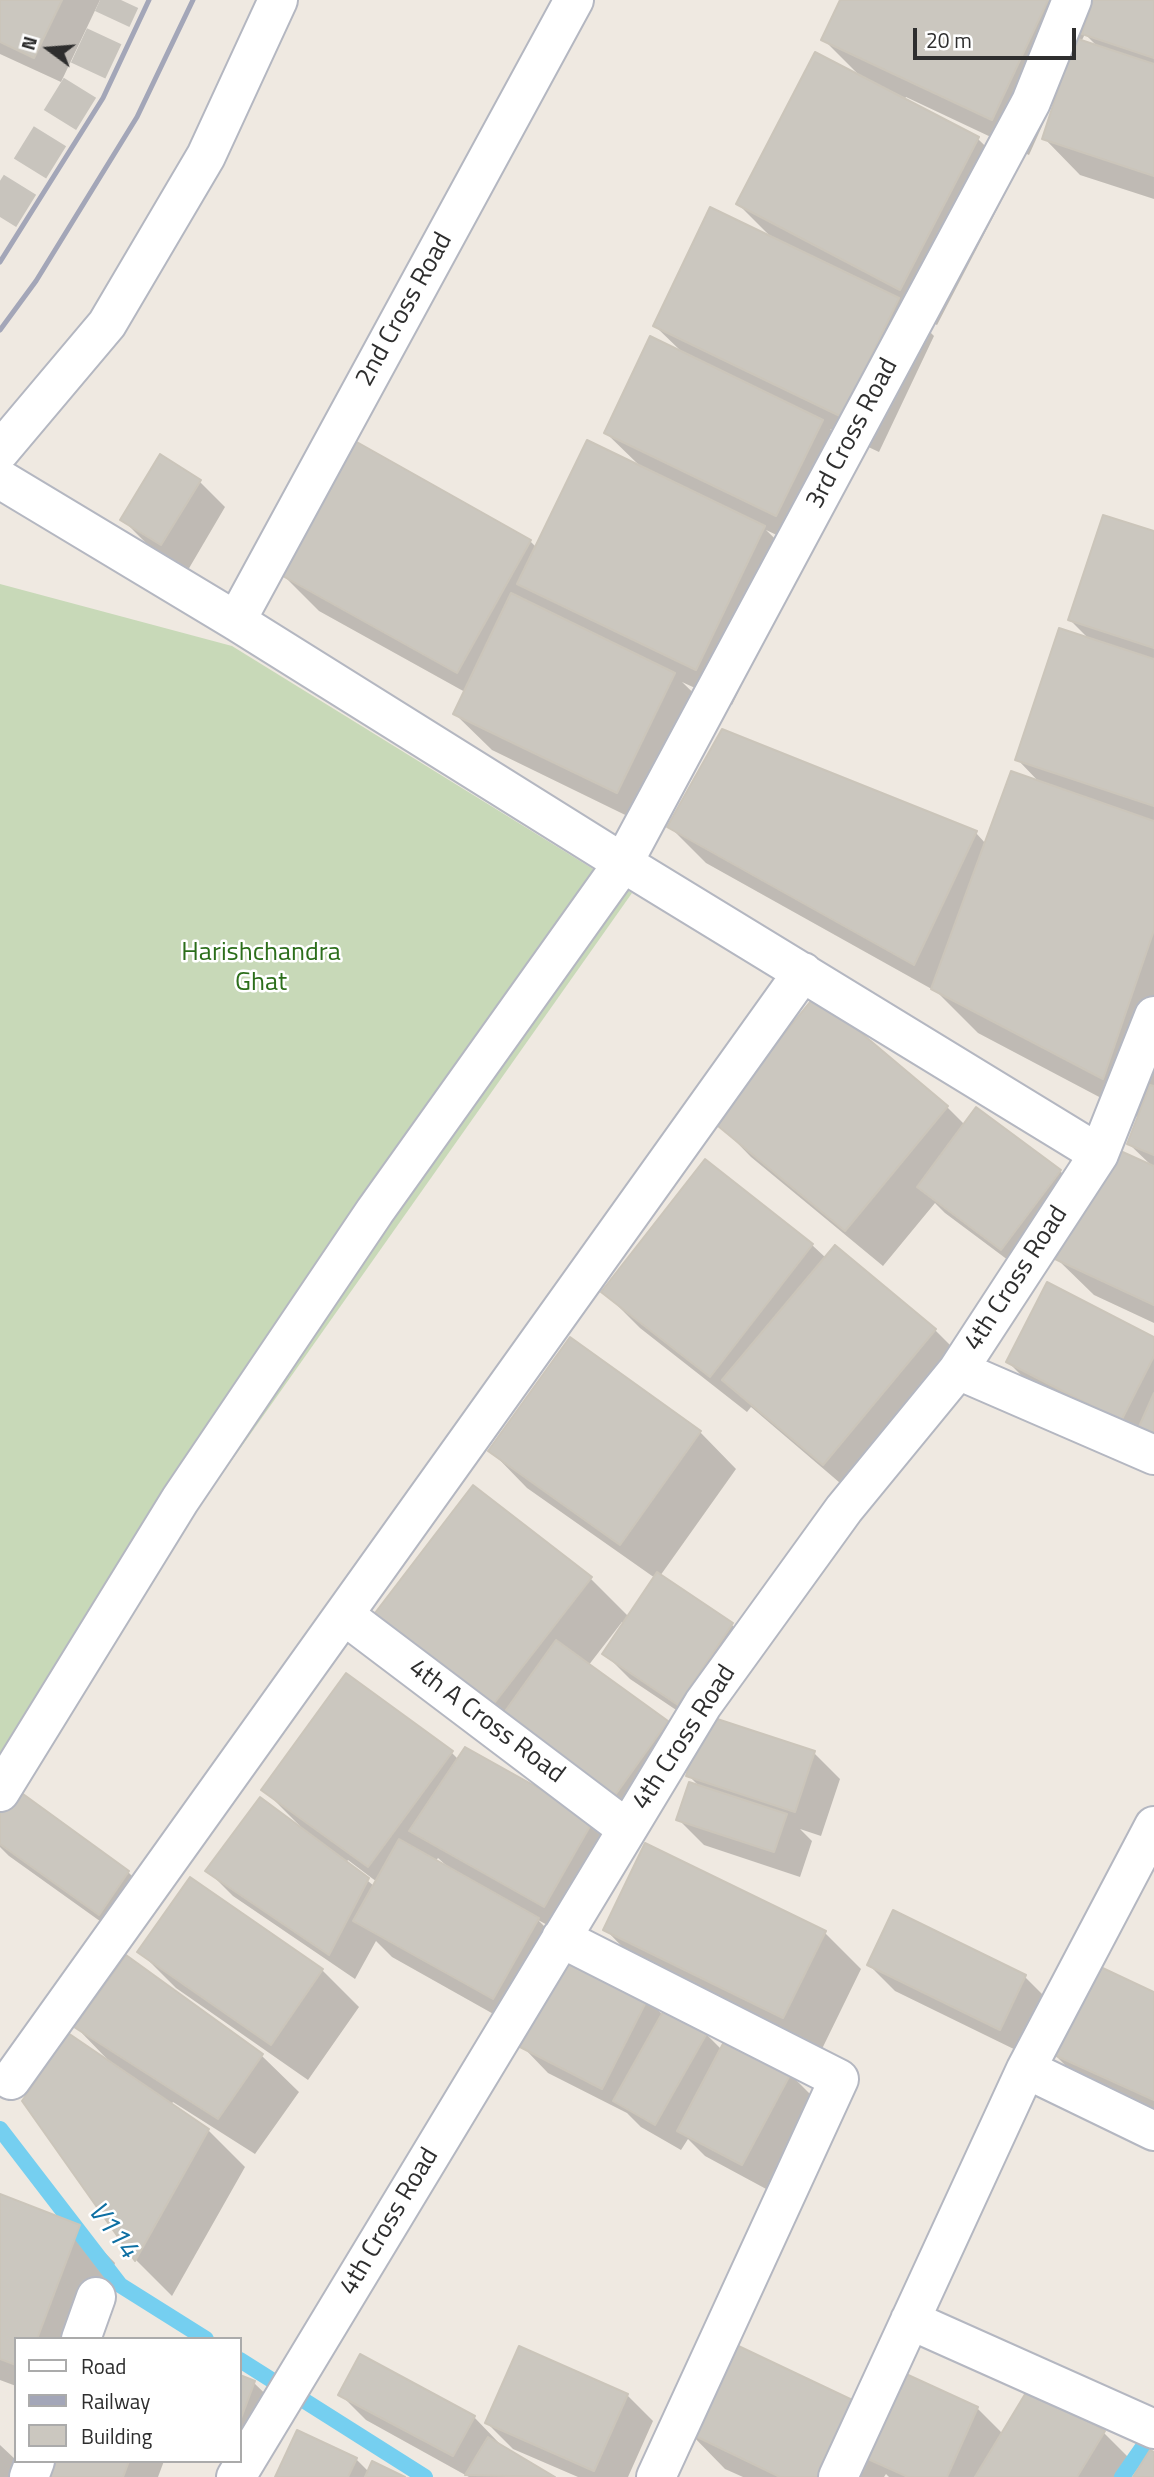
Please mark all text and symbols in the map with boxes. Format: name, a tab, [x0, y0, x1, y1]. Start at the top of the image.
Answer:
north arrow	[14, 14, 84, 84]
scale bar	[916, 14, 1079, 58]
text: 20 m	[926, 24, 972, 56]
text: N	[13, 33, 44, 53]
street label: 2nd Cross Road	[350, 228, 460, 392]
street label: 3rd Cross Road	[800, 354, 906, 514]
park label: Harishchandra Ghat	[181, 938, 341, 1000]
street label: 4th Cross Road	[959, 1201, 1075, 1357]
street label: 4th A Cross Road	[402, 1653, 570, 1791]
street label: 4th Cross Road	[627, 1660, 743, 1816]
street label: 4th Cross Road	[334, 2143, 446, 2301]
water label: V114	[80, 2196, 144, 2266]
legend	[14, 2337, 242, 2463]
text: Road	[81, 2350, 126, 2382]
text: Railway	[81, 2385, 150, 2417]
text: Building	[81, 2420, 152, 2452]

